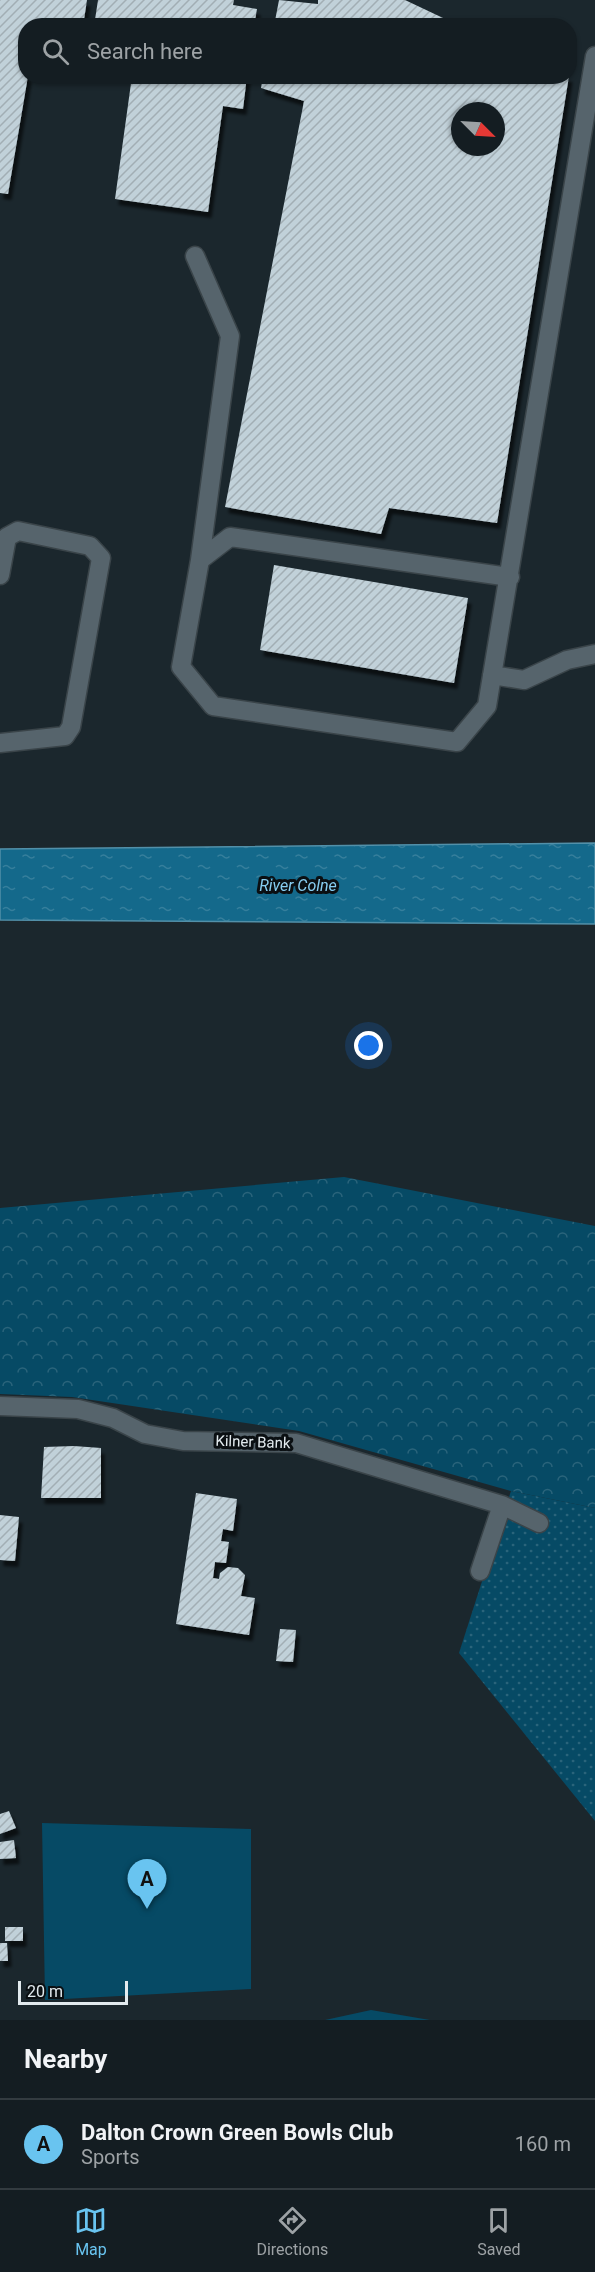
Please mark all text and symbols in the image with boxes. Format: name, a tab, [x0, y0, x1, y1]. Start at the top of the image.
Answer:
search box	[18, 18, 577, 84]
icon: search	[39, 35, 72, 68]
text: Search here	[87, 39, 203, 64]
north arrow	[451, 102, 505, 156]
water label: River Colne	[259, 876, 337, 895]
your location	[354, 1031, 383, 1060]
street label: Kilner Bank	[215, 1432, 291, 1452]
pin: A	[128, 1860, 166, 1909]
scale bar	[18, 1978, 128, 2006]
text: 20 m	[27, 1982, 63, 2001]
text: Nearby	[24, 2044, 107, 2074]
text: Dalton Crown Green Bowls Club	[81, 2120, 393, 2145]
text: A	[37, 2132, 50, 2156]
text: 160 m	[515, 2132, 571, 2156]
text: Sports	[81, 2145, 140, 2169]
tab: Map	[74, 2204, 107, 2259]
tab: Directions	[256, 2204, 328, 2259]
tab: Saved	[477, 2204, 521, 2259]

